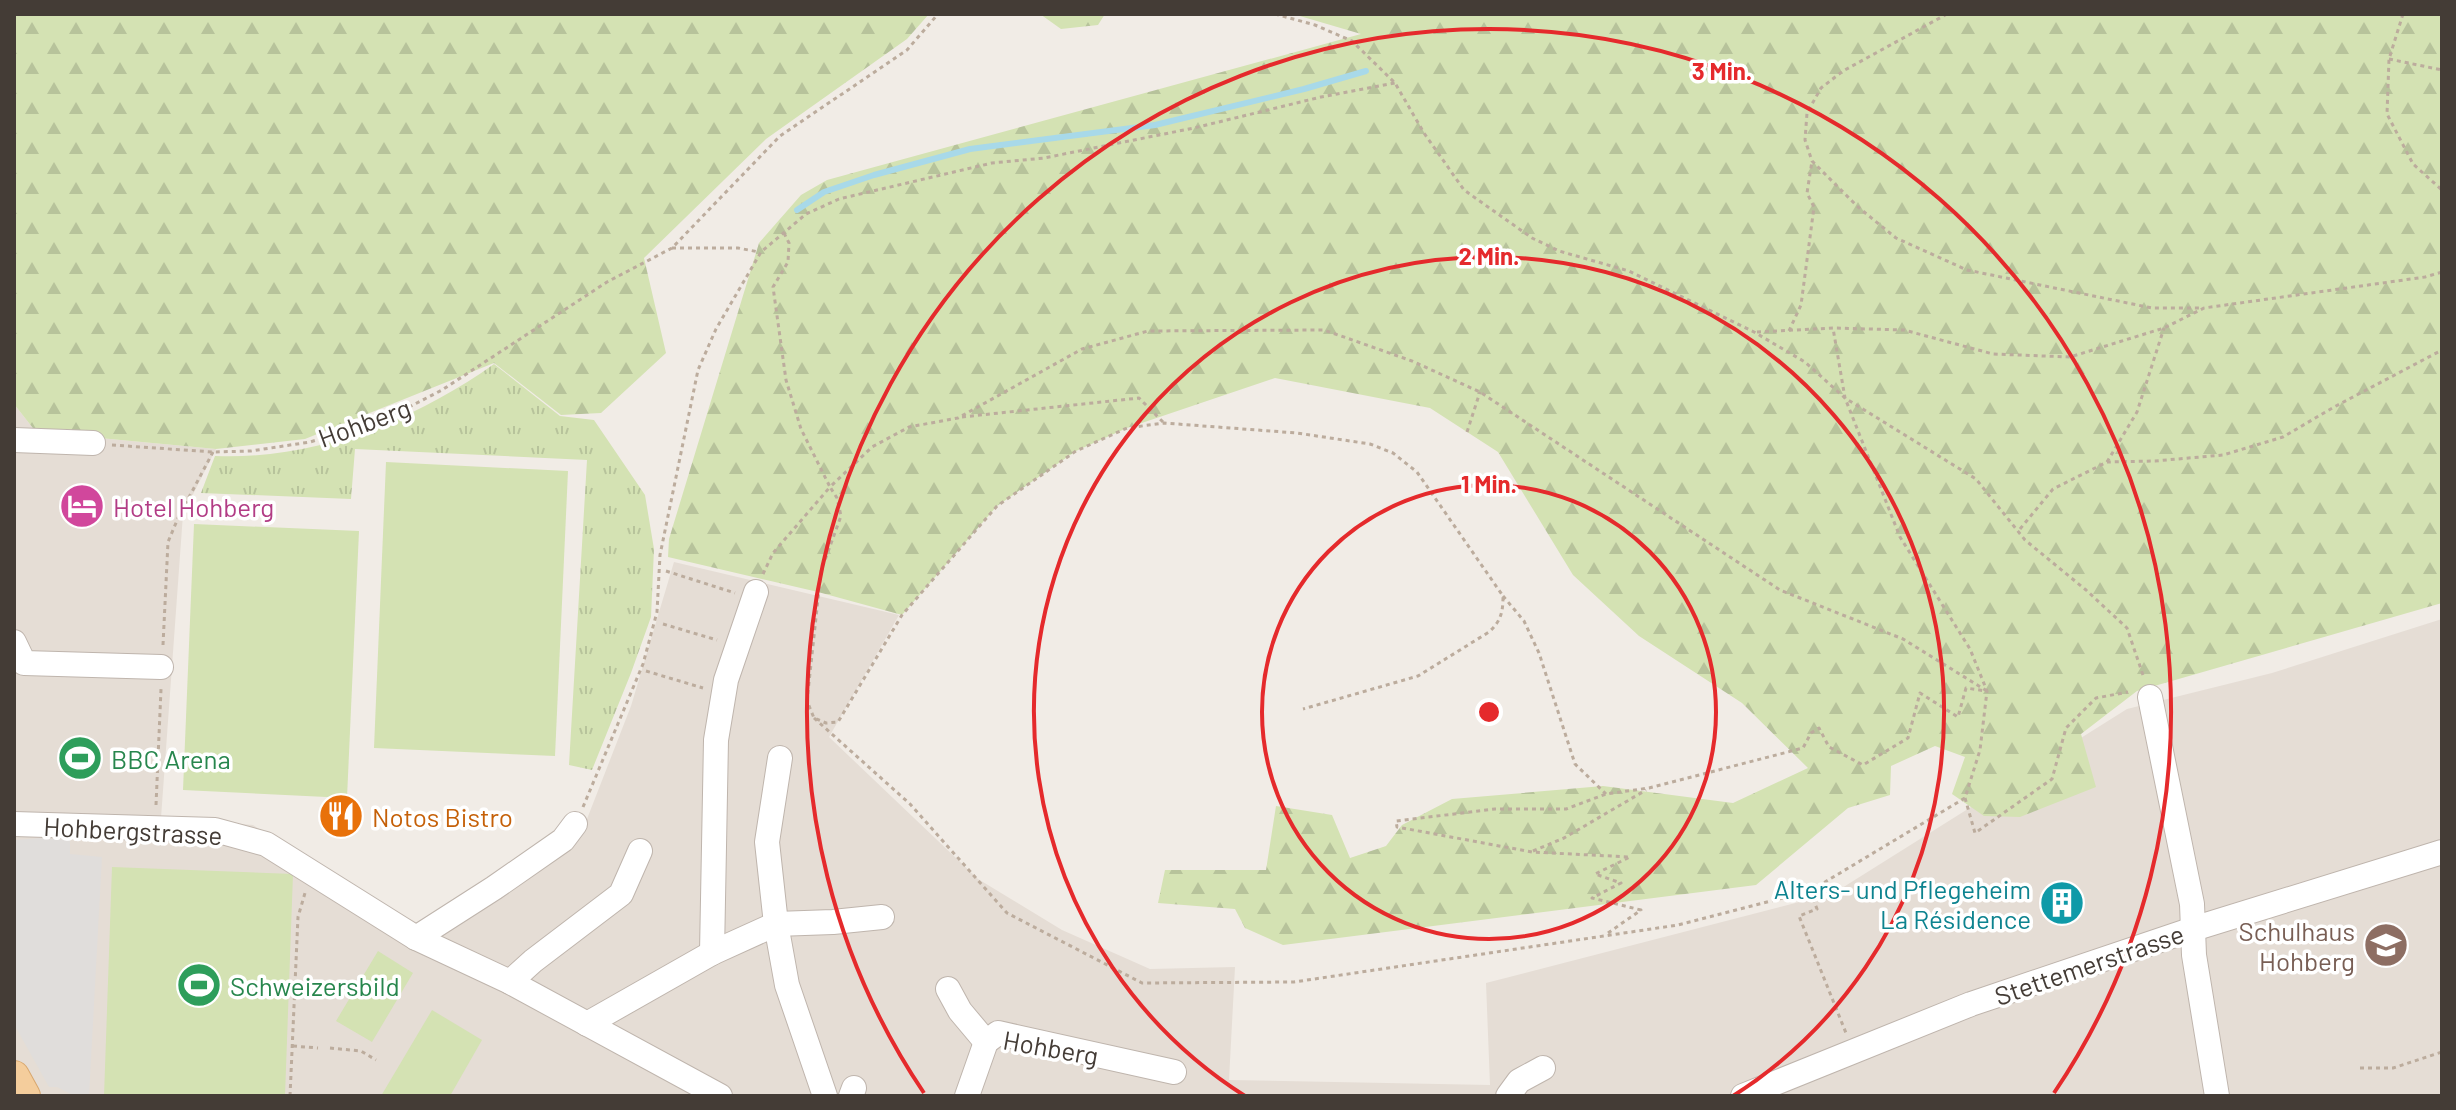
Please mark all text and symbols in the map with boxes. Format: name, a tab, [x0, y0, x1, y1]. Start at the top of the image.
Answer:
text: 3 Min.	[1692, 56, 1752, 85]
text: 2 Min.	[1459, 241, 1519, 270]
street label: Hohberg	[314, 391, 414, 453]
text: 1 Min.	[1461, 469, 1517, 498]
hotel icon: Hotel Hohberg	[58, 482, 106, 530]
place label: Hotel Hohberg	[113, 491, 274, 522]
centre of rings	[1475, 698, 1503, 726]
sports icon: BBC Arena	[56, 734, 104, 782]
place label: BBC Arena	[111, 743, 231, 774]
restaurant icon: Notos Bistro	[317, 792, 365, 840]
place label: Notos Bistro	[372, 801, 513, 832]
street label: Hohbergstrasse	[43, 810, 223, 850]
place label: Alters- und Pflegeheim La Résidence	[1774, 873, 2031, 934]
building icon: Alters- und Pflegeheim La Résidence	[2038, 879, 2086, 927]
place label: Schulhaus Hohberg	[2239, 915, 2355, 976]
street label: Stettemerstrasse	[1990, 917, 2188, 1011]
school or university icon: Schulhaus Hohberg	[2362, 921, 2410, 969]
sports icon: Schweizersbild	[175, 961, 223, 1009]
place label: Schweizersbild	[230, 970, 400, 1001]
street label: Hohberg	[1001, 1023, 1101, 1071]

